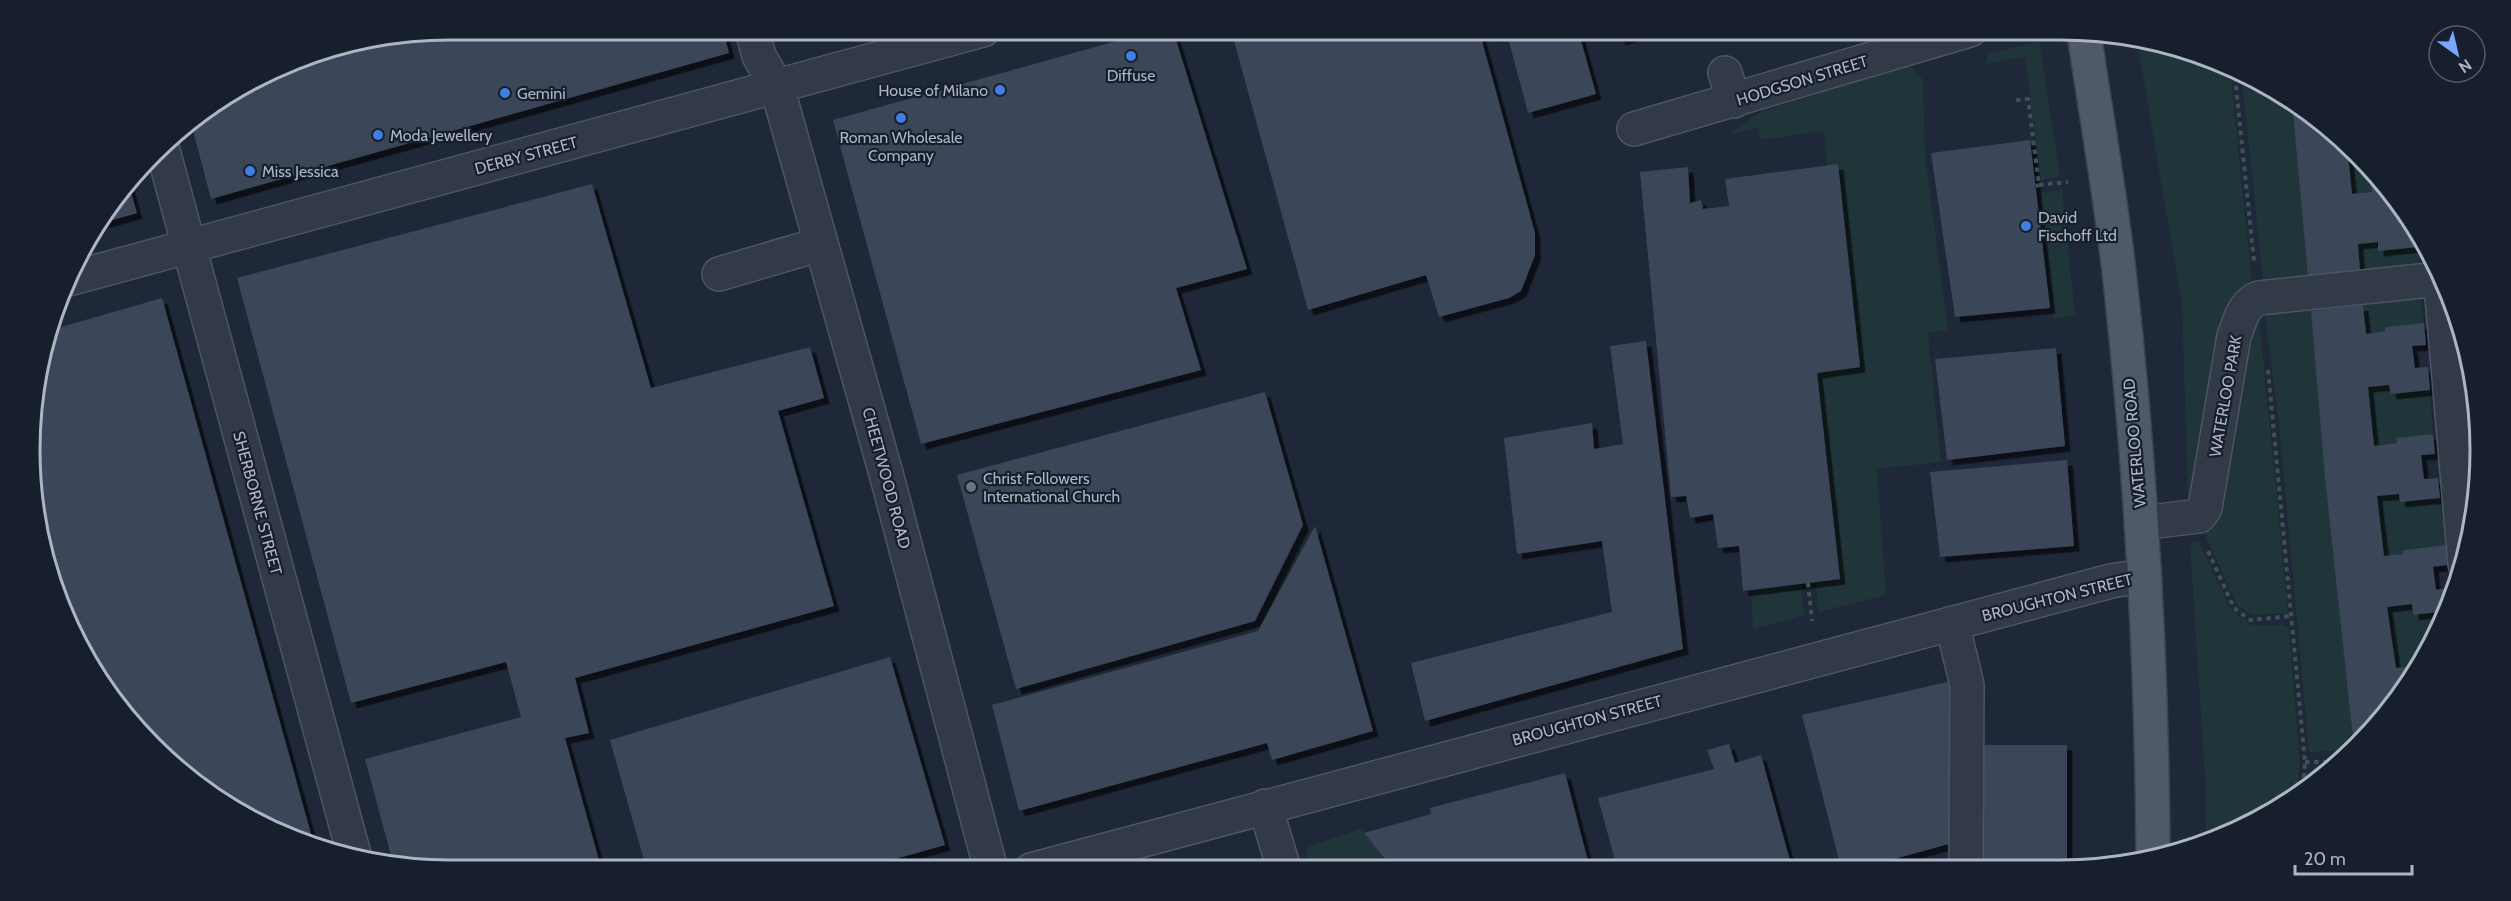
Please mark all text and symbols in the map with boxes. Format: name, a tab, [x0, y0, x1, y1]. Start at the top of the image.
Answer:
north arrow	[2427, 24, 2487, 84]
marker: Diffuse	[1124, 49, 1138, 63]
street label: HODGSON STREET	[1734, 51, 1871, 109]
text: N	[2455, 55, 2475, 77]
place label: Diffuse	[1107, 66, 1155, 85]
place label: House of Milano	[878, 81, 988, 100]
marker: House of Milano	[993, 83, 1007, 97]
place label: Gemini	[517, 84, 566, 103]
marker: Gemini	[498, 86, 512, 100]
marker: Roman Wholesale Company	[894, 111, 908, 125]
place label: Moda Jewellery	[390, 126, 492, 145]
marker: Moda Jewellery	[371, 128, 385, 142]
place label: Roman Wholesale Company	[839, 128, 963, 165]
street label: DERBY STREET	[473, 133, 580, 178]
place label: Miss Jessica	[262, 162, 339, 181]
marker: Miss Jessica	[243, 164, 257, 178]
place label: David Fischoff Ltd	[2038, 208, 2117, 245]
marker: David Fischoff Ltd	[2019, 219, 2033, 233]
street label: WATERLOO PARK	[2205, 334, 2246, 459]
street label: WATERLOO ROAD	[2119, 378, 2150, 508]
street label: CHEETWOOD ROAD	[858, 405, 915, 551]
street label: SHERBORNE STREET	[229, 429, 286, 578]
place label: Christ Followers International Church	[983, 469, 1120, 506]
marker: Christ Followers International Church	[964, 480, 978, 494]
street label: BROUGHTON STREET	[1980, 569, 2135, 625]
street label: BROUGHTON STREET	[1510, 691, 1665, 750]
scale bar	[2295, 838, 2412, 876]
text: 20 m	[2304, 848, 2346, 870]

